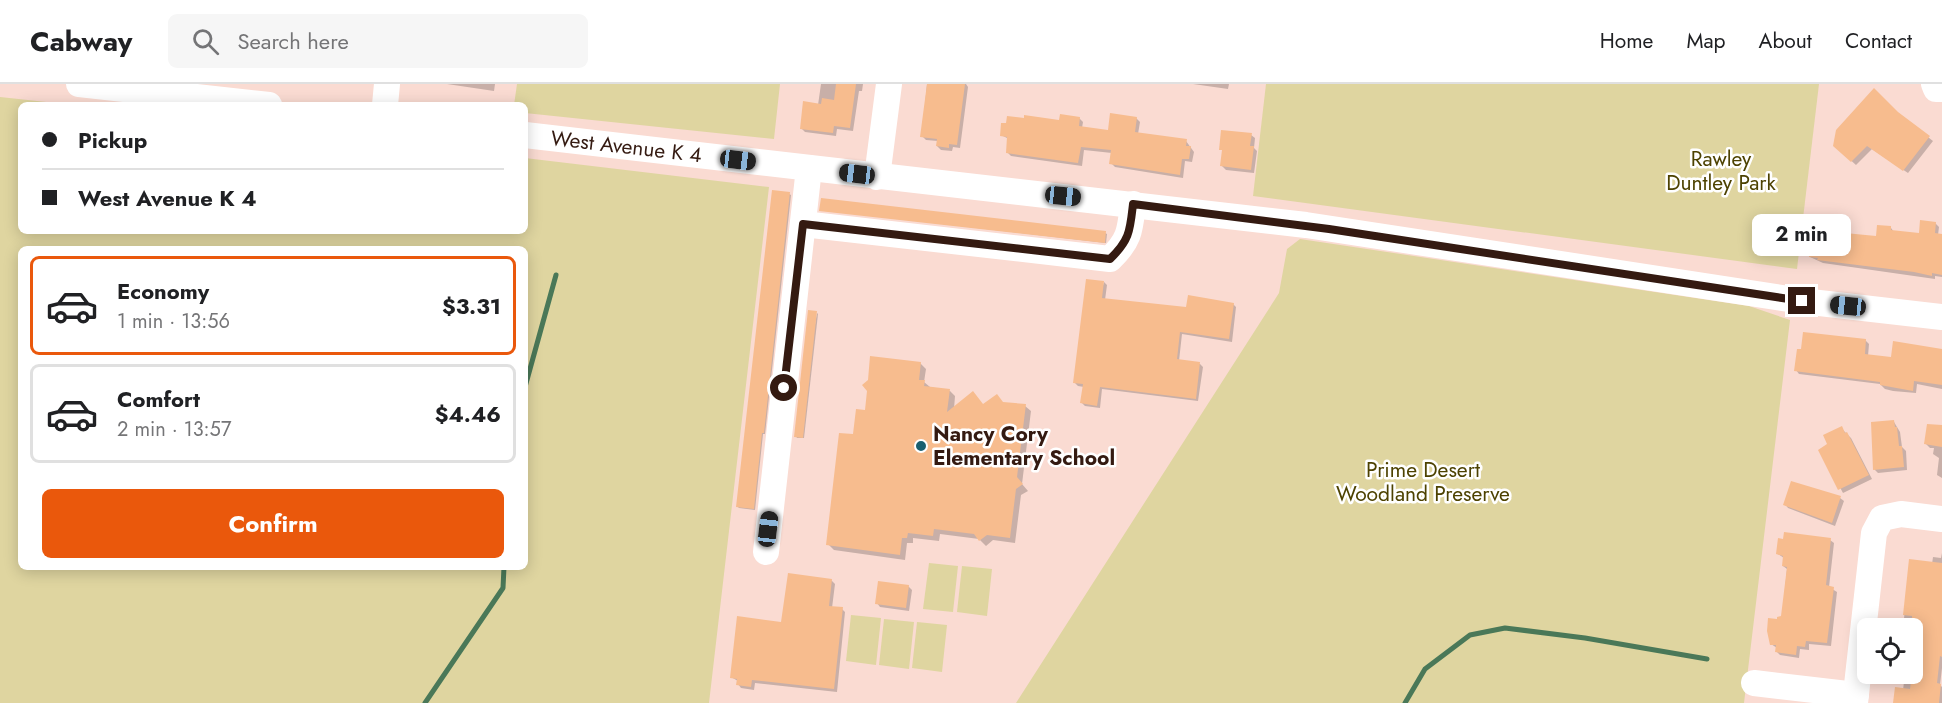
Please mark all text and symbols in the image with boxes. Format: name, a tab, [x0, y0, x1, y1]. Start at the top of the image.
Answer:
search box	[168, 14, 588, 68]
text: Cabway	[30, 21, 132, 62]
icon: search	[189, 25, 222, 58]
text: Search here	[237, 25, 349, 57]
text: Home	[1600, 26, 1653, 56]
text: Map	[1686, 26, 1726, 56]
text: About	[1759, 26, 1812, 56]
text: Contact	[1845, 26, 1912, 56]
street label: West Avenue K 4	[549, 123, 704, 170]
text: Pickup	[78, 124, 147, 156]
park label: Rawley Duntley Park	[1666, 144, 1777, 198]
car	[719, 149, 757, 171]
car	[838, 163, 876, 185]
text: West Avenue K 4	[78, 182, 257, 214]
car	[1044, 185, 1082, 207]
callout: 2 min	[1752, 214, 1852, 256]
text: 2 min	[1775, 220, 1828, 249]
text: Economy	[117, 275, 209, 307]
icon: car	[45, 279, 99, 333]
route end	[1788, 287, 1815, 314]
text: $3.31	[442, 290, 501, 322]
car	[1829, 295, 1867, 317]
text: 1 min · 13:56	[117, 307, 230, 336]
route start	[770, 374, 797, 401]
text: Comfort	[117, 383, 200, 415]
icon: car	[45, 387, 99, 441]
text: $4.46	[435, 398, 501, 430]
text: 2 min · 13:57	[117, 415, 231, 444]
place label: Nancy Cory Elementary School	[933, 419, 1115, 473]
marker: Nancy Cory Elementary School	[914, 439, 928, 453]
park label: Prime Desert Woodland Preserve	[1336, 455, 1510, 509]
button: Confirm	[42, 489, 504, 558]
car	[757, 510, 779, 548]
map controls	[1857, 618, 1923, 684]
button: locate	[1857, 618, 1923, 684]

